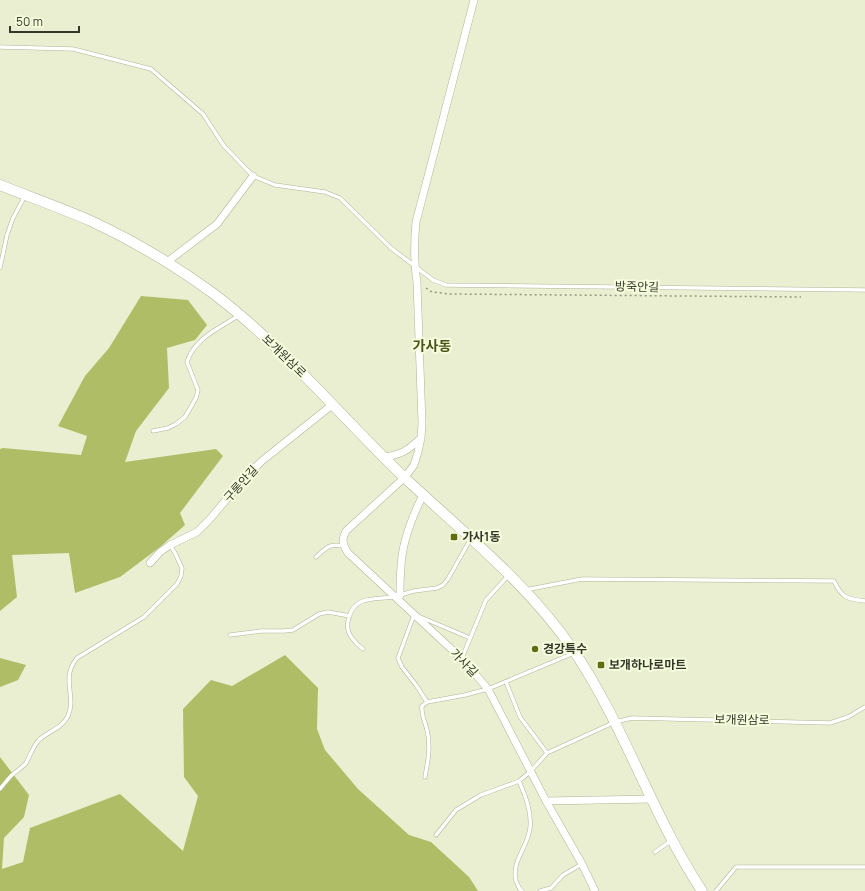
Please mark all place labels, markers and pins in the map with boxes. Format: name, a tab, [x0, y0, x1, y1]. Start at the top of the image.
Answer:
place label: 가사1동	[462, 528, 500, 545]
marker: 가사1동	[449, 532, 459, 542]
place label: 경강특수	[543, 640, 587, 657]
marker: 경강특수	[530, 644, 540, 654]
place label: 보개하나로마트	[609, 656, 686, 673]
marker: 보개하나로마트	[596, 660, 606, 670]

